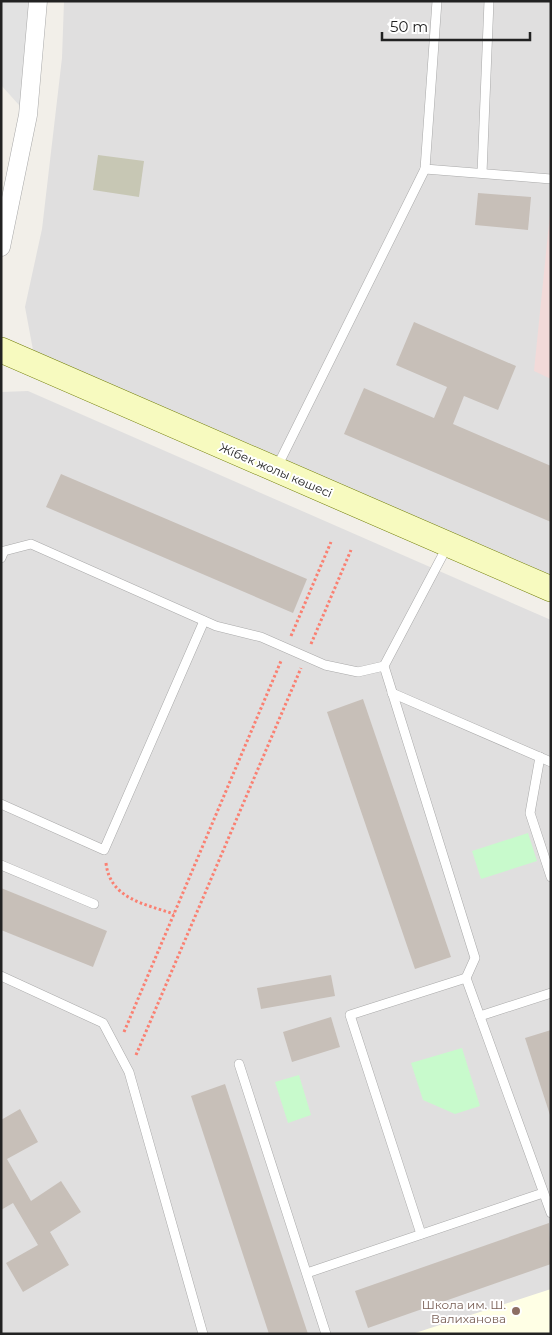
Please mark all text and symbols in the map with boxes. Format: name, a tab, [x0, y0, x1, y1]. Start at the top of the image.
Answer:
scale bar	[382, 10, 530, 42]
text: 50 m	[390, 17, 428, 36]
street label: Жібек жолы көшесі	[217, 439, 335, 501]
place label: Школа им. Ш. Валиханова	[422, 1297, 506, 1326]
marker: Школа им. Ш. Валиханова	[510, 1305, 522, 1317]

